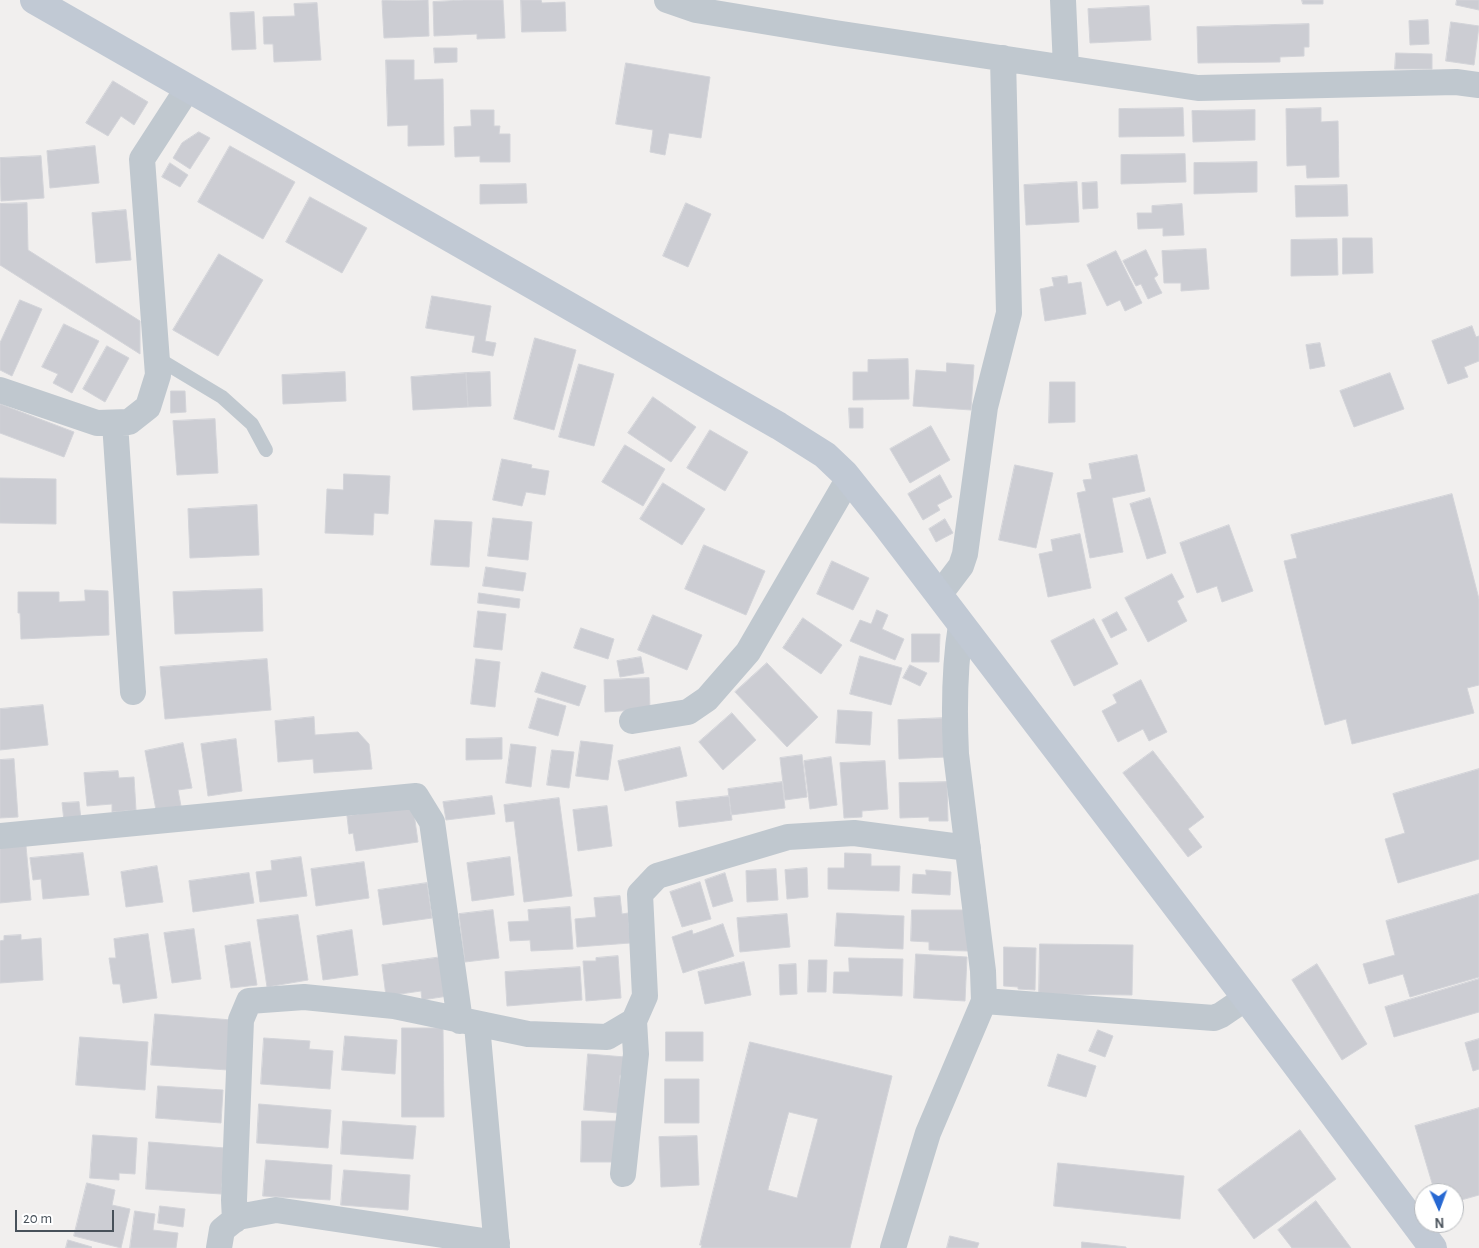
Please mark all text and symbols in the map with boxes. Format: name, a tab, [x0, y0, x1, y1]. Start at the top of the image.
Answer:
north arrow	[1414, 1183, 1464, 1233]
scale bar	[18, 1200, 116, 1232]
text: 20 m	[23, 1211, 52, 1226]
text: N	[1434, 1215, 1445, 1229]

